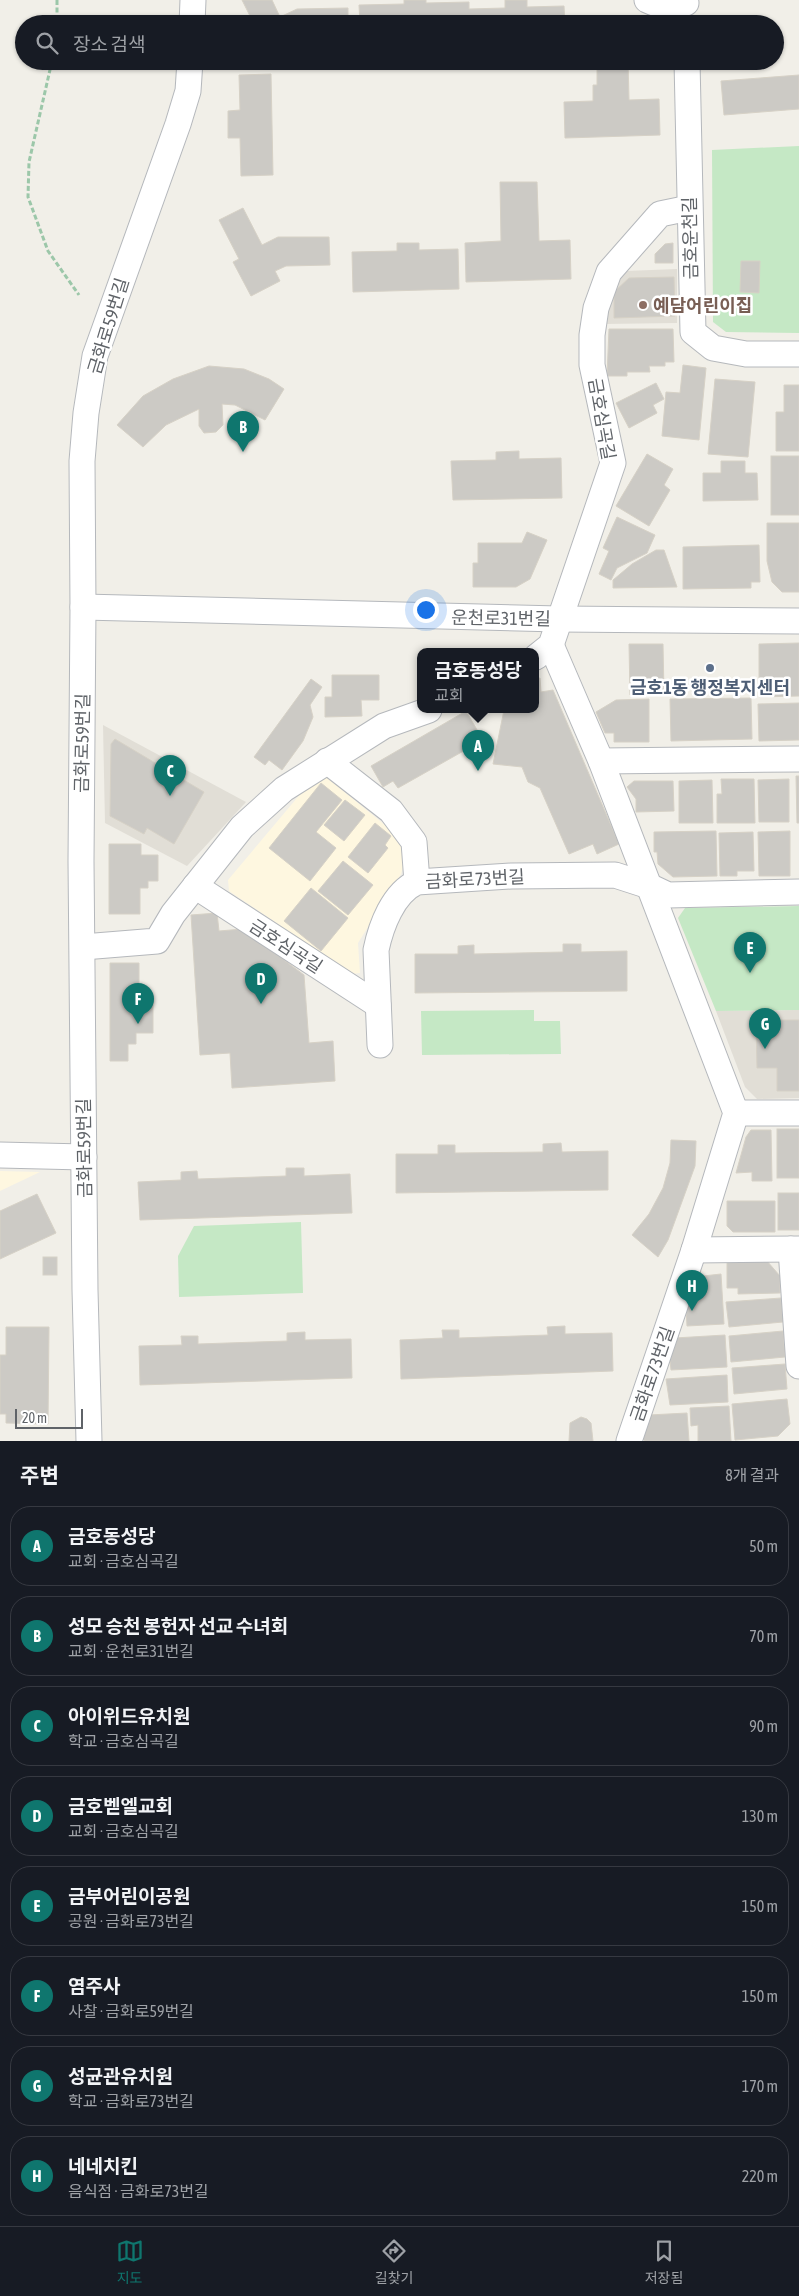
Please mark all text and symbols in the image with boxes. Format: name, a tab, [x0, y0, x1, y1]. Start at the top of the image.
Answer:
search box	[15, 15, 784, 70]
icon: search	[33, 29, 61, 57]
text: 장소 검색	[73, 33, 146, 55]
street label: 금호운천길	[679, 196, 701, 280]
street label: 금화로59번길	[83, 275, 133, 377]
place label: 예담어린이집	[653, 295, 752, 316]
marker: 예담어린이집	[637, 299, 649, 311]
street label: 금호심곡길	[584, 376, 620, 462]
pin: B	[227, 411, 259, 452]
your location	[413, 597, 439, 623]
street label: 운천로31번길	[451, 607, 551, 629]
popup	[417, 648, 539, 713]
text: 금호동성당	[434, 659, 522, 681]
marker: 금호1동 행정복지센터	[704, 662, 716, 674]
place label: 금호1동 행정복지센터	[630, 677, 790, 698]
text: 교회	[434, 686, 464, 704]
street label: 금화로59번길	[71, 693, 93, 793]
pin: A	[462, 730, 494, 771]
pin: C	[154, 755, 186, 796]
street label: 금화로73번길	[425, 866, 525, 892]
street label: 금호심곡길	[246, 915, 326, 977]
pin: E	[734, 932, 766, 973]
pin: D	[245, 963, 277, 1004]
pin: F	[122, 983, 154, 1024]
pin: G	[749, 1008, 781, 1049]
street label: 금화로59번길	[73, 1098, 95, 1198]
pin: H	[676, 1270, 708, 1311]
street label: 금화로73번길	[626, 1323, 678, 1425]
scale bar	[15, 1406, 82, 1429]
text: 20 m	[22, 1410, 47, 1426]
text: 주변	[20, 1463, 59, 1487]
text: 8개 결과	[725, 1466, 779, 1484]
text: 금호동성당	[68, 1525, 155, 1547]
text: A	[33, 1537, 41, 1555]
text: 50 m	[749, 1537, 778, 1555]
text: 교회 · 금호심곡길	[68, 1552, 179, 1570]
text: 성모 승천 봉헌자 선교 수녀회	[68, 1615, 288, 1637]
text: B	[33, 1627, 41, 1645]
text: 70 m	[749, 1627, 778, 1645]
text: 교회 · 운천로31번길	[68, 1642, 194, 1660]
text: 아이위드유치원	[68, 1705, 190, 1727]
text: C	[33, 1717, 41, 1735]
text: 90 m	[749, 1717, 778, 1735]
text: 학교 · 금호심곡길	[68, 1732, 179, 1750]
text: 금호벧엘교회	[68, 1795, 173, 1817]
text: D	[33, 1807, 41, 1825]
text: 130 m	[742, 1807, 778, 1825]
text: 교회 · 금호심곡길	[68, 1822, 179, 1840]
text: 금부어린이공원	[68, 1885, 190, 1907]
text: E	[34, 1897, 40, 1915]
text: 150 m	[742, 1897, 778, 1915]
text: 공원 · 금화로73번길	[68, 1912, 194, 1930]
text: 염주사	[68, 1975, 120, 1997]
text: F	[34, 1987, 40, 2005]
text: 150 m	[742, 1987, 778, 2005]
text: 사찰 · 금화로59번길	[68, 2002, 194, 2020]
text: 성균관유치원	[68, 2065, 173, 2087]
text: G	[33, 2077, 41, 2095]
text: 170 m	[742, 2077, 778, 2095]
text: 학교 · 금화로73번길	[68, 2092, 194, 2110]
text: 네네치킨	[68, 2155, 138, 2177]
text: H	[32, 2167, 42, 2185]
text: 220 m	[742, 2167, 778, 2185]
text: 음식점 · 금화로73번길	[68, 2182, 209, 2200]
tab: 지도	[116, 2237, 144, 2287]
tab: 길찾기	[375, 2237, 413, 2287]
tab: 저장됨	[645, 2237, 683, 2287]

